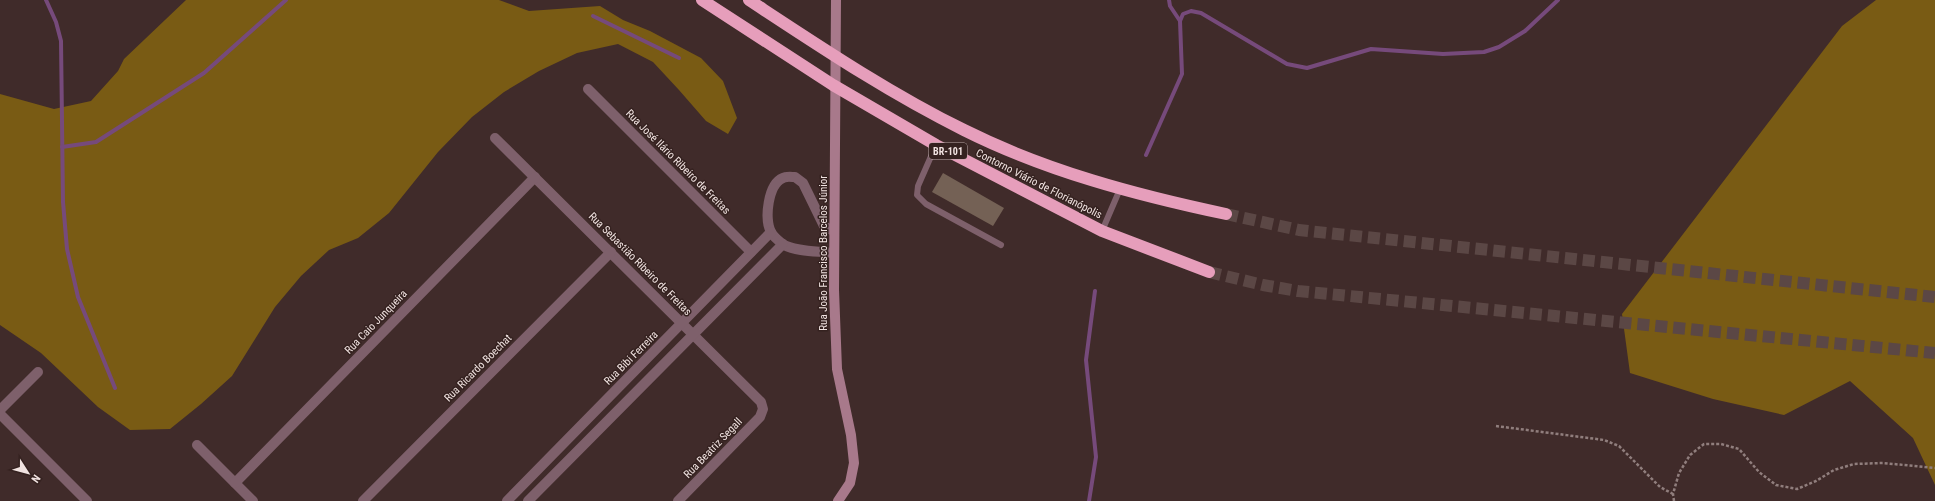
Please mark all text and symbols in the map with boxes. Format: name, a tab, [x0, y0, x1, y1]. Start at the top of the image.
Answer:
street label: Rua José Ilário Ribeiro de Freitas	[623, 107, 733, 217]
road number: BR-101	[929, 143, 967, 159]
street label: Contorno Viário de Florianópolis	[974, 146, 1104, 222]
street label: Rua João Francisco Barcelos Júnior	[817, 175, 830, 331]
street label: Rua Sebastião Ribeiro de Freitas	[586, 210, 694, 318]
street label: Rua Caio Junqueira	[342, 287, 410, 357]
street label: Rua Bibi Ferreira	[601, 328, 661, 388]
street label: Rua Ricardo Boechat	[442, 332, 514, 404]
street label: Rua Beatriz Segall	[681, 415, 745, 481]
north arrow	[8, 453, 48, 493]
text: N	[28, 472, 43, 485]

